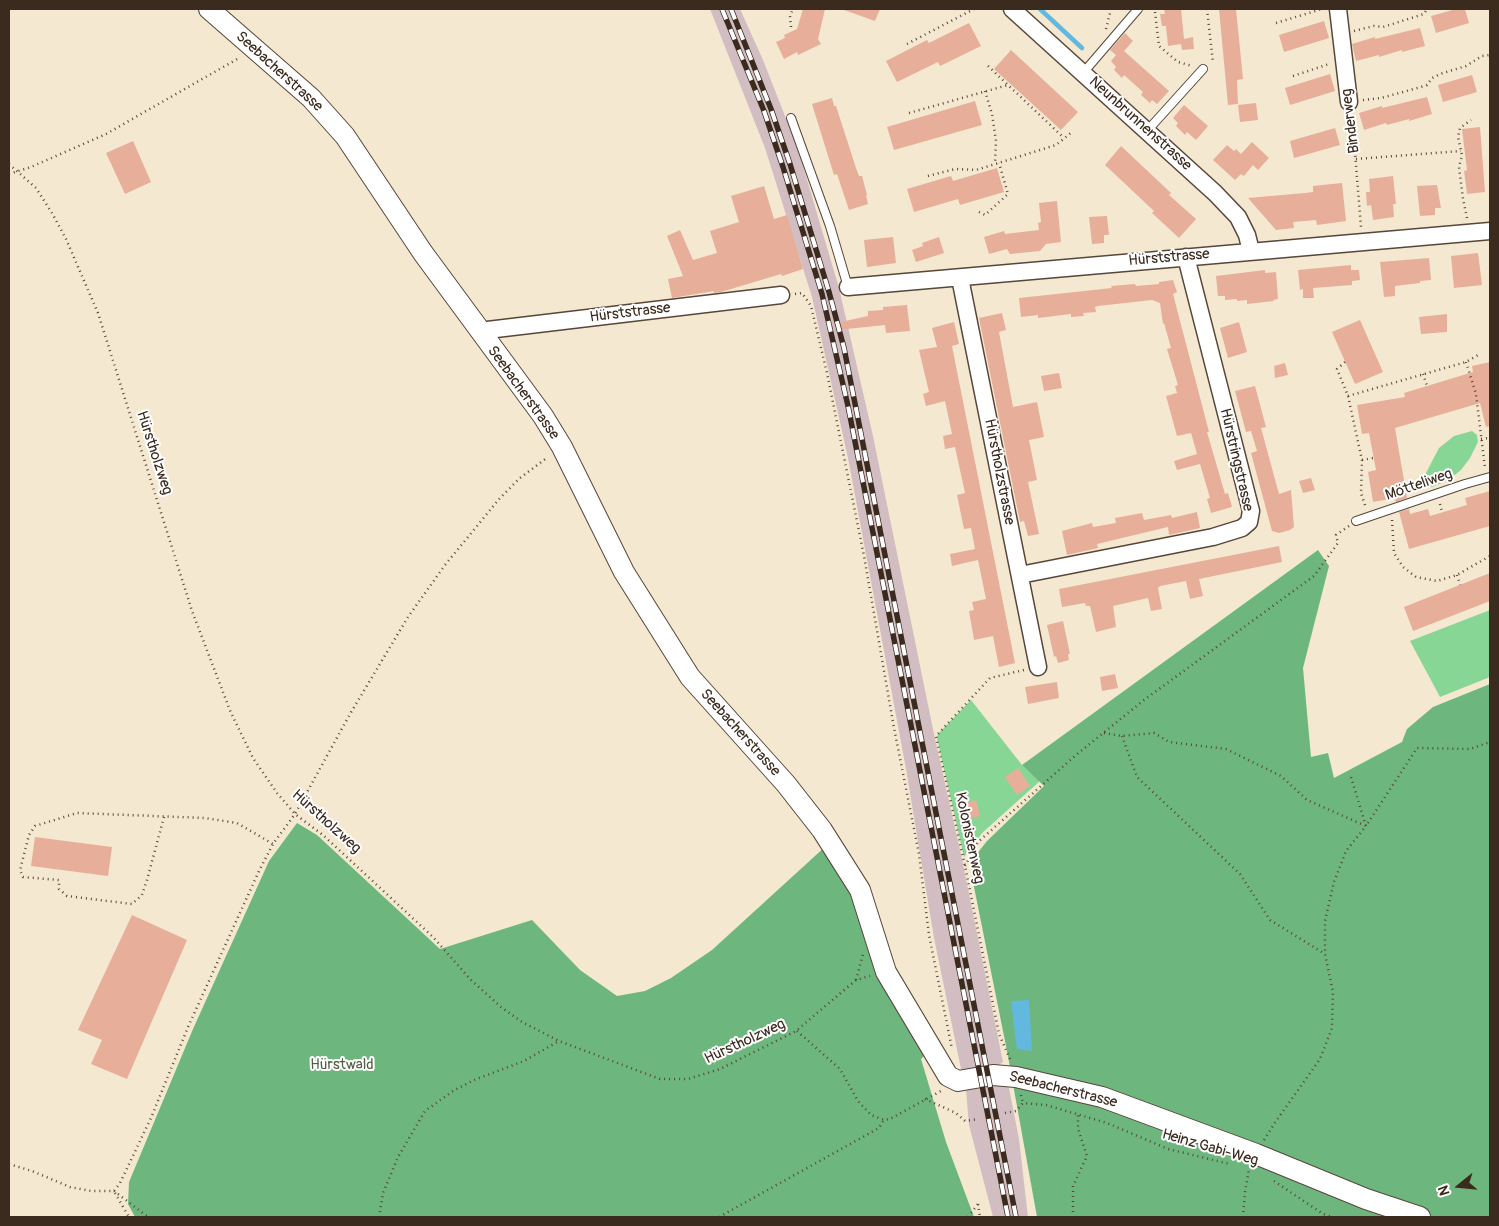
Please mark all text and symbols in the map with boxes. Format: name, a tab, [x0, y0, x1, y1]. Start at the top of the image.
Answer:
street label: Seebacherstrasse	[232, 28, 326, 116]
street label: Neunbrunnenstrasse	[1085, 73, 1195, 175]
street label: Binderweg	[1338, 88, 1364, 154]
street label: Hürststrasse	[1128, 245, 1210, 271]
street label: Hürststrasse	[589, 299, 671, 327]
street label: Seebacherstrasse	[483, 343, 563, 443]
street label: Hürstringstrasse	[1215, 407, 1257, 513]
street label: Hürstholzweg	[132, 409, 176, 497]
street label: Hürstholzstrasse	[980, 417, 1018, 527]
street label: Mötteliweg	[1383, 465, 1455, 505]
street label: Seebacherstrasse	[696, 686, 784, 780]
street label: Hürstholzweg	[288, 786, 364, 858]
street label: Kolonistenweg	[951, 791, 987, 885]
street label: Hürstholzweg	[702, 1015, 788, 1069]
park label: Hürstwald	[310, 1056, 374, 1074]
street label: Seebacherstrasse	[1007, 1068, 1119, 1112]
street label: Heinz Gabi-Weg	[1160, 1126, 1260, 1170]
north arrow	[1434, 1161, 1484, 1211]
text: N	[1435, 1184, 1454, 1198]

